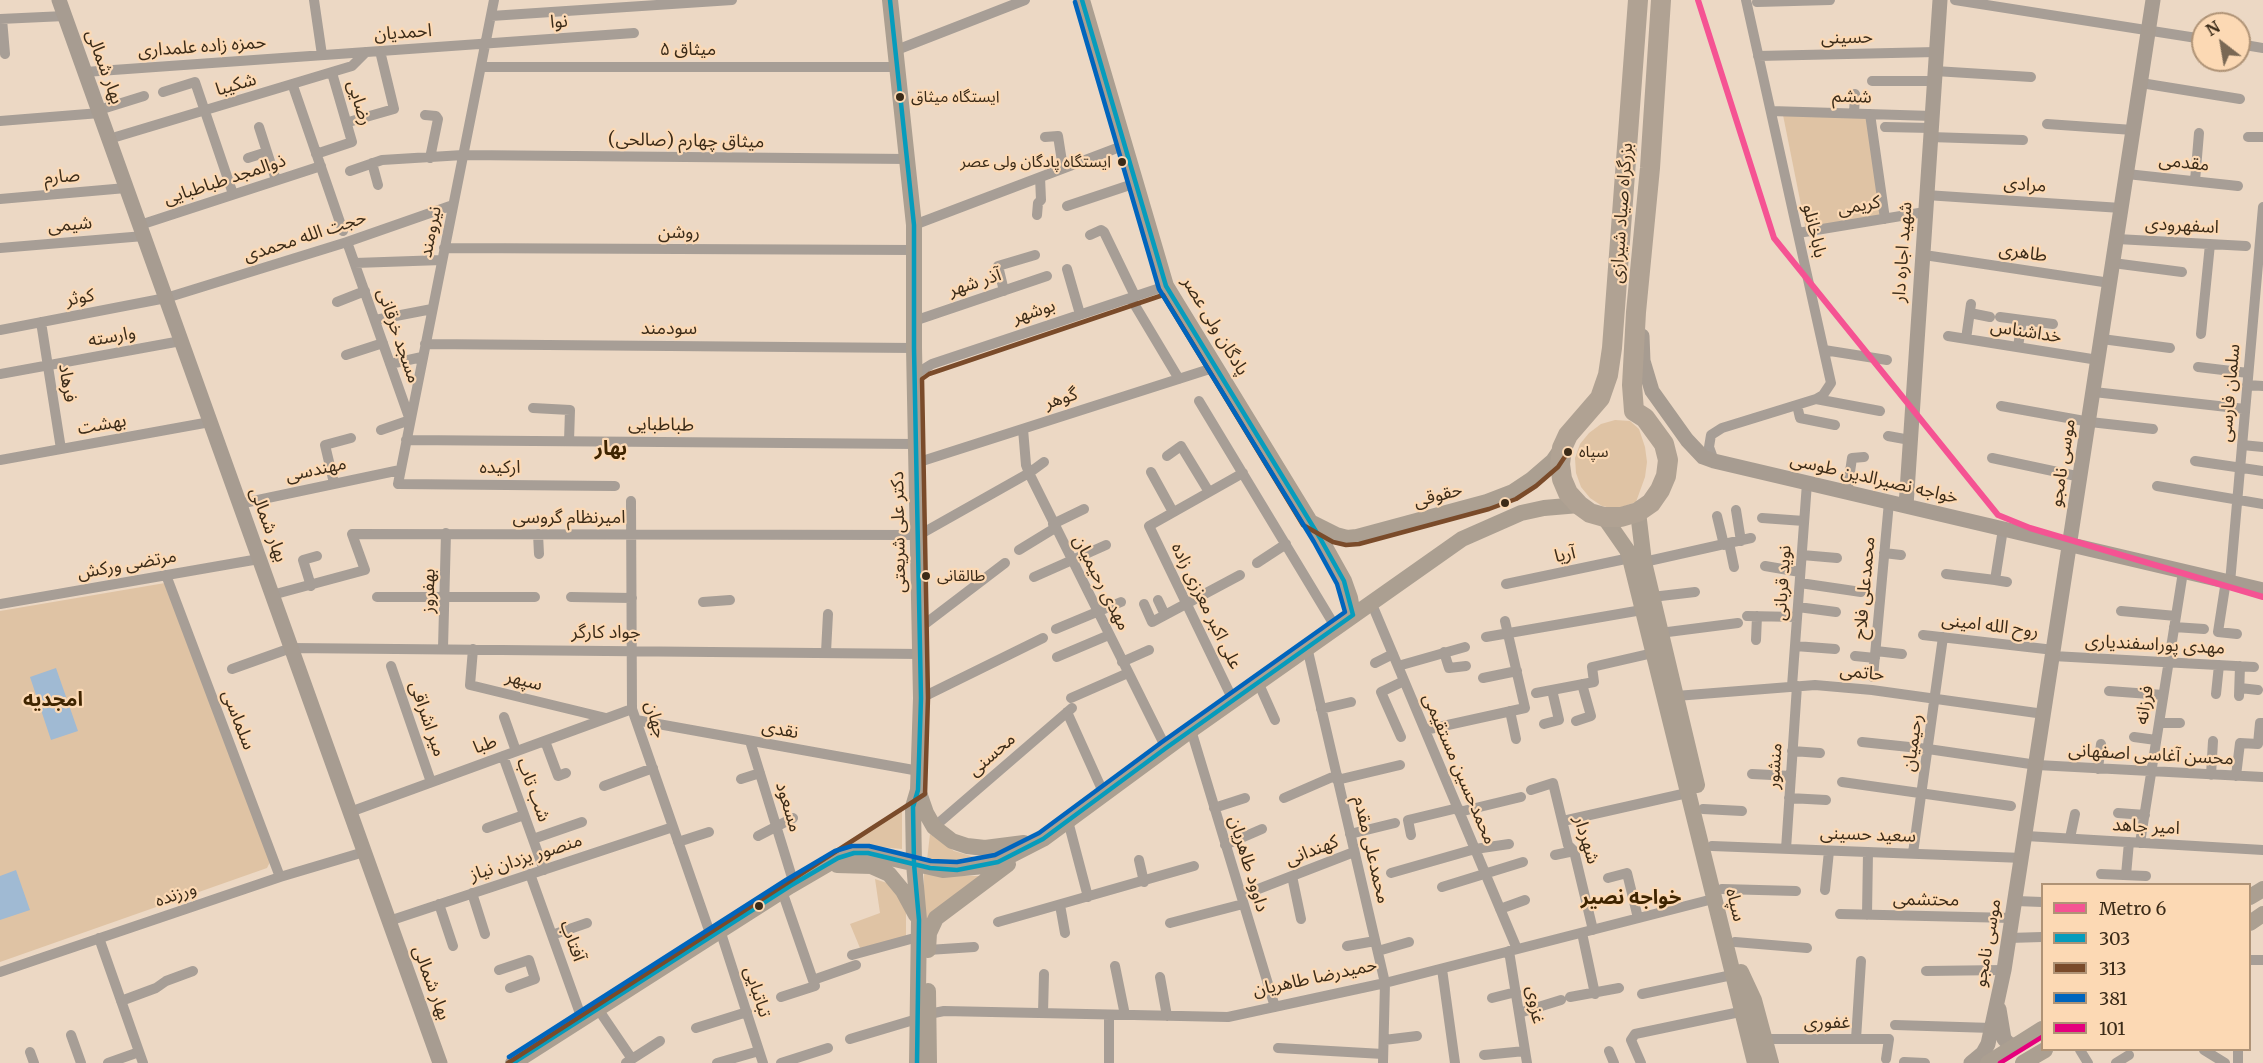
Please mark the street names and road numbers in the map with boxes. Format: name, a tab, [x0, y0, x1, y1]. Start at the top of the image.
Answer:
street label: نوا	[549, 11, 569, 33]
street label: احمدیان	[373, 20, 433, 46]
street label: بهار شمالی	[81, 27, 127, 107]
street label: حسینی	[1821, 27, 1873, 49]
street label: حمزه زاده علمداری	[137, 32, 267, 62]
street label: میثاق ۵	[660, 39, 716, 61]
street label: شکیبا	[213, 69, 259, 101]
street label: رضایی	[342, 78, 376, 128]
street label: ششم	[1832, 86, 1872, 108]
street label: میثاق چهارم (صالحی)	[608, 129, 764, 153]
street label: بزرگراه صیاد شیرازی	[1606, 142, 1638, 284]
street label: ذوالمجد طباطبایی	[161, 150, 289, 210]
street label: مقدمی	[2158, 150, 2210, 176]
street label: صارم	[43, 165, 81, 189]
street label: مرادی	[2003, 173, 2047, 197]
street label: کریمی	[1836, 192, 1882, 220]
street label: شهید اجاره دار	[1889, 201, 1917, 303]
street label: باباخانلو	[1797, 202, 1831, 260]
street label: نیرومند	[415, 204, 447, 260]
street label: حجت الله محمدی	[241, 207, 369, 267]
street label: شیمی	[47, 212, 93, 238]
street label: اسفهرودی	[2145, 213, 2219, 239]
street label: روشن	[658, 222, 700, 244]
street label: طاهری	[1997, 239, 2049, 267]
street label: آذر شهر	[946, 264, 1004, 302]
street label: پادگان ولی عصر	[1177, 272, 1253, 380]
street label: کوثر	[64, 285, 96, 311]
street label: مسجد خرقانی	[372, 286, 424, 386]
street label: بوشهر	[1010, 295, 1058, 329]
street label: خداشناس	[1989, 316, 2063, 348]
street label: سودمند	[641, 318, 697, 340]
street label: وارسته	[87, 322, 137, 352]
street label: سلمان فارسی	[2215, 343, 2245, 443]
street label: فرهاد	[53, 362, 81, 404]
street label: گوهر	[1042, 384, 1080, 414]
street label: بهشت	[76, 410, 128, 440]
street label: طباطبایی	[628, 414, 694, 436]
street label: موسی نامجو	[2045, 417, 2081, 509]
street label: خواجه نصیرالدین طوسی	[1788, 449, 1960, 509]
street label: مهندسی	[284, 453, 348, 487]
street label: ارکیده	[479, 457, 521, 479]
street label: دکتر علی شریعتی	[887, 471, 911, 593]
street label: حقوقی	[1411, 479, 1465, 513]
street label: بهار شمالی	[245, 485, 291, 565]
street label: امیرنظام گروسی	[513, 507, 625, 529]
street label: مهدی رحیمیان	[1068, 532, 1134, 634]
street label: محمدعلی فلاح	[1850, 536, 1880, 640]
street label: علی اکبر معززی زاده	[1166, 539, 1246, 673]
street label: آریا	[1553, 542, 1577, 568]
street label: نوید قربانی	[1770, 545, 1796, 621]
street label: مرتضی ورکش	[76, 546, 178, 584]
street label: بهفروز	[418, 568, 440, 614]
street label: روح الله امینی	[1940, 609, 2040, 643]
street label: جواد کارگر	[571, 622, 641, 644]
street label: مهدی پوراسفندیاری	[2084, 631, 2226, 659]
street label: حاتمی	[1839, 660, 1885, 686]
street label: سپهر	[503, 666, 545, 696]
street label: میر اشراقی	[404, 679, 450, 759]
street label: فرزانه	[2131, 684, 2159, 726]
street label: سلماسی	[217, 687, 259, 753]
street label: محمدحسین مستقیمی	[1417, 690, 1501, 848]
street label: جهان	[640, 699, 670, 741]
street label: رحیمیان	[1898, 713, 1928, 773]
street label: نقدی	[760, 716, 800, 744]
street label: محسنی	[964, 729, 1020, 781]
street label: طبا	[470, 731, 500, 759]
street label: محسن آغاسی اصفهانی	[2068, 740, 2234, 770]
street label: منشور	[1763, 742, 1787, 790]
street label: شب تاب	[511, 755, 555, 825]
street label: مسعود	[770, 779, 806, 835]
street label: محمدعلی مقدم	[1348, 794, 1394, 906]
street label: داوود طاهریان	[1223, 813, 1273, 915]
street label: شهردار	[1568, 813, 1604, 867]
street label: امیر جاهد	[2112, 814, 2180, 840]
street label: سعید حسینی	[1820, 823, 1916, 847]
street label: منصور یزدان نیاز	[467, 830, 585, 886]
street label: کهندانی	[1283, 831, 1341, 871]
street label: ورزنده	[152, 878, 200, 912]
street label: سپاه	[1720, 886, 1750, 924]
street label: محتشمی	[1893, 889, 1959, 911]
street label: موسی نامجو	[1970, 897, 2006, 989]
street label: آفتاب	[555, 918, 589, 964]
street label: بهار شمالی	[408, 943, 454, 1023]
street label: حمیدرضا طاهریان	[1251, 954, 1379, 1002]
street label: تباتبایی	[739, 964, 775, 1020]
street label: غزوی	[1521, 985, 1549, 1025]
street label: غفوری	[1804, 1012, 1850, 1034]

